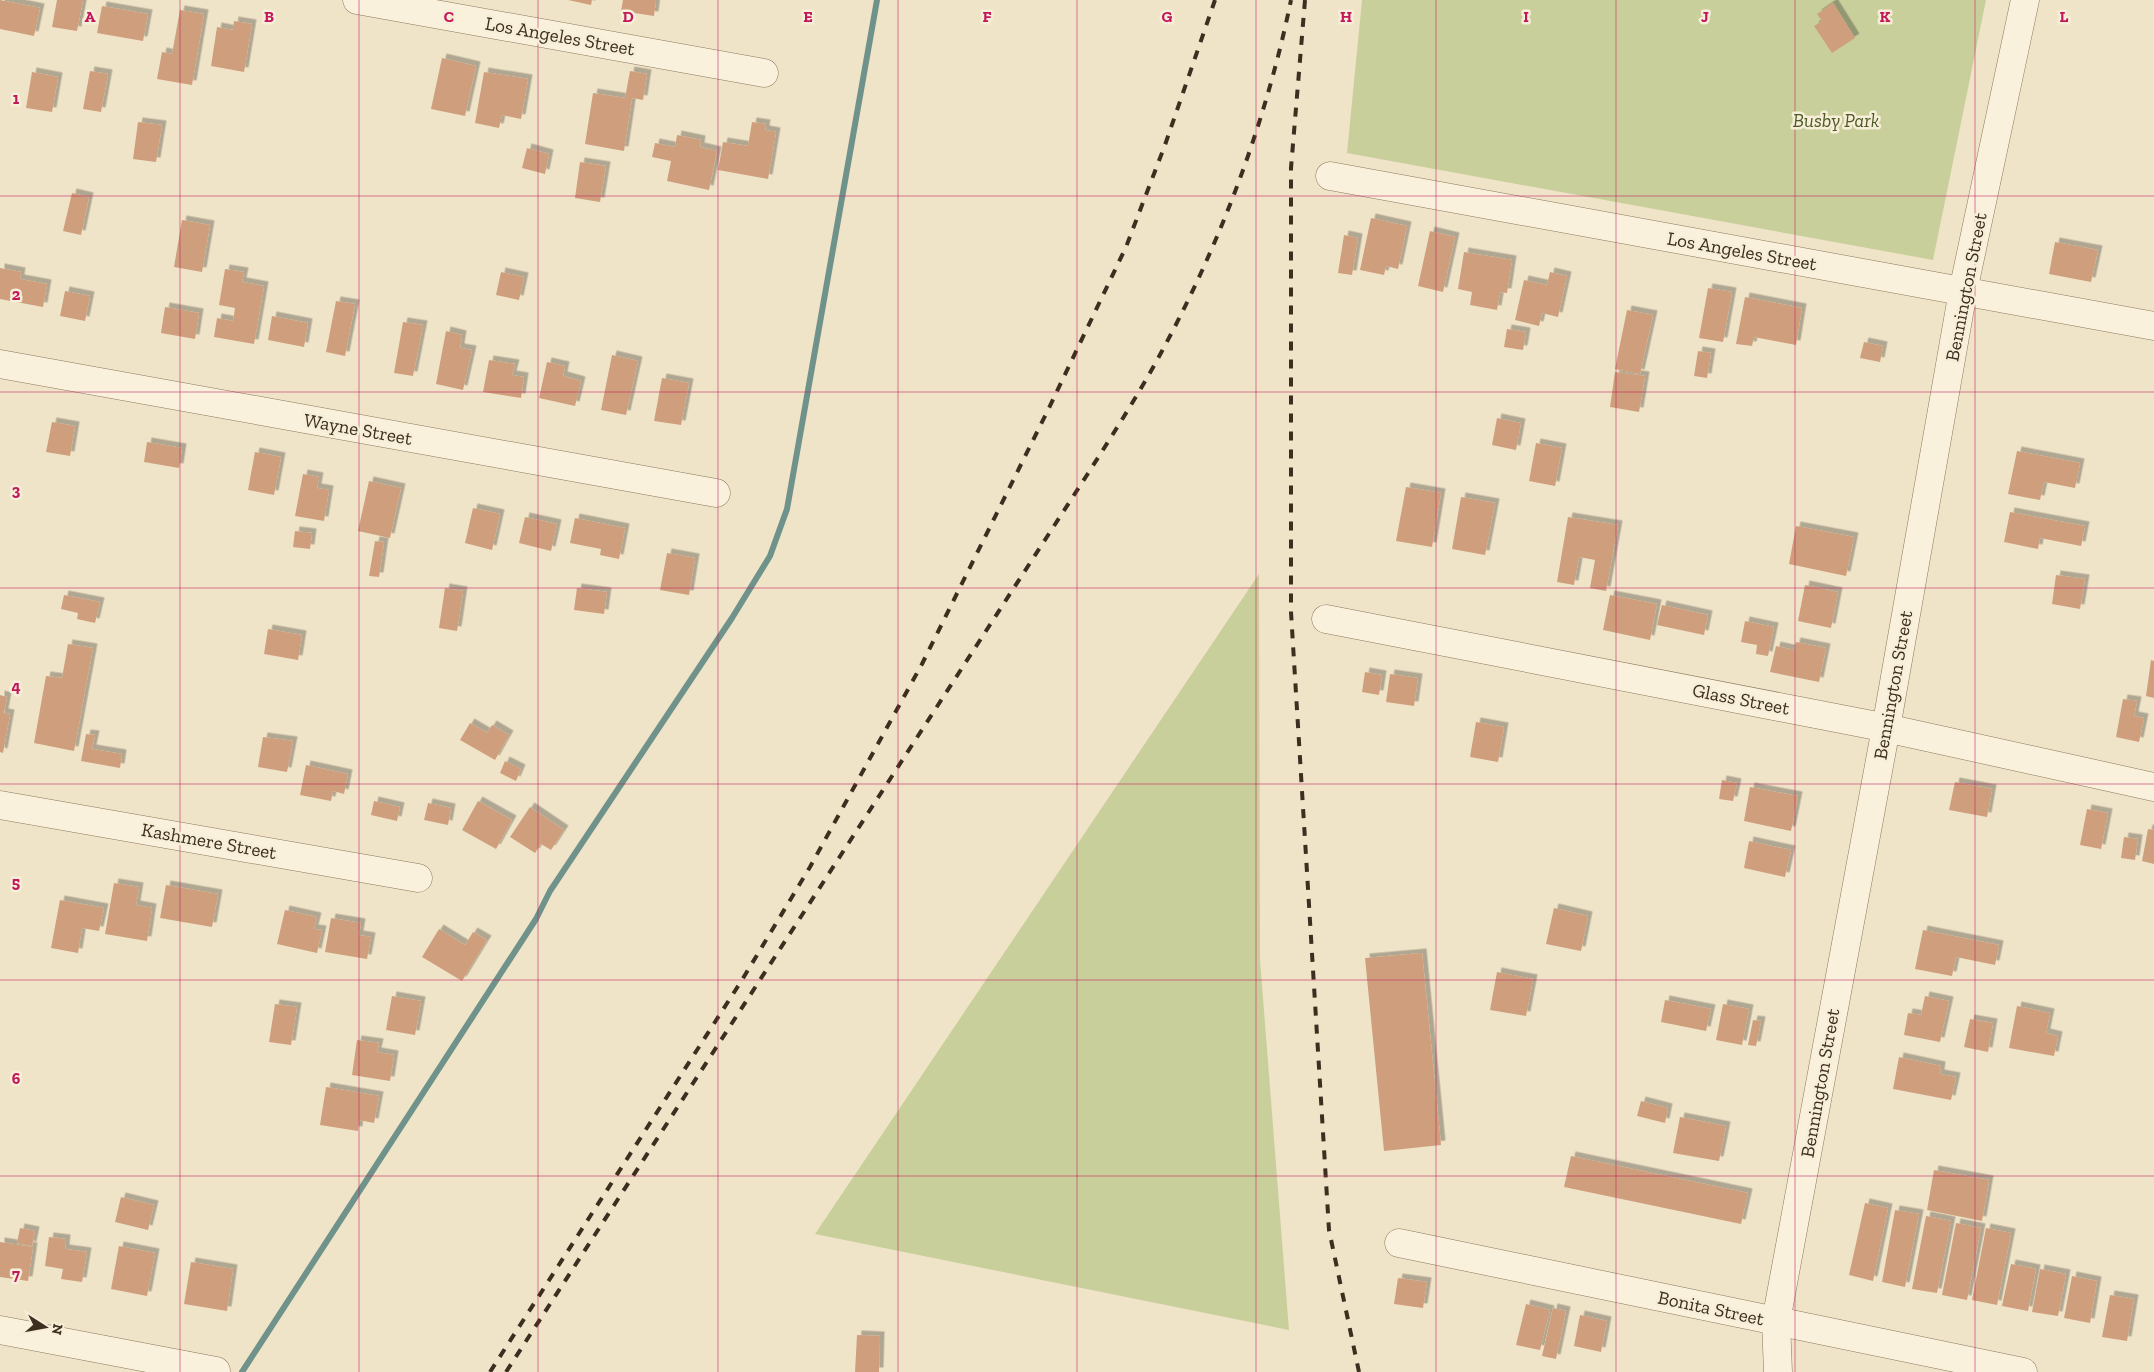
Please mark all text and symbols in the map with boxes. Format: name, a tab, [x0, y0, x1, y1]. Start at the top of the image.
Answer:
text: A	[85, 7, 96, 26]
text: B	[264, 7, 274, 26]
text: C	[444, 7, 454, 26]
text: D	[622, 7, 634, 26]
text: E	[803, 7, 813, 26]
text: F	[982, 7, 992, 26]
text: G	[1162, 7, 1173, 26]
text: H	[1340, 7, 1352, 26]
text: I	[1523, 7, 1529, 26]
text: J	[1701, 7, 1709, 26]
text: K	[1880, 7, 1891, 26]
text: L	[2060, 7, 2069, 26]
street label: Los Angeles Street	[483, 12, 637, 60]
text: 1	[13, 89, 20, 108]
park label: Busby Park	[1793, 109, 1879, 132]
street label: Bennington Street	[1940, 211, 1992, 363]
street label: Los Angeles Street	[1665, 227, 1819, 275]
text: 2	[12, 285, 21, 304]
street label: Wayne Street	[302, 408, 414, 450]
text: 3	[12, 481, 21, 500]
street label: Bennington Street	[1869, 609, 1917, 761]
text: 4	[11, 677, 21, 696]
street label: Glass Street	[1691, 678, 1791, 720]
street label: Kashmere Street	[140, 818, 278, 864]
text: 5	[12, 873, 20, 892]
street label: Bennington Street	[1796, 1007, 1844, 1159]
text: 6	[12, 1069, 21, 1088]
text: 7	[12, 1265, 20, 1284]
street label: Bonita Street	[1656, 1286, 1766, 1330]
north arrow	[20, 1302, 70, 1352]
text: N	[48, 1323, 67, 1337]

